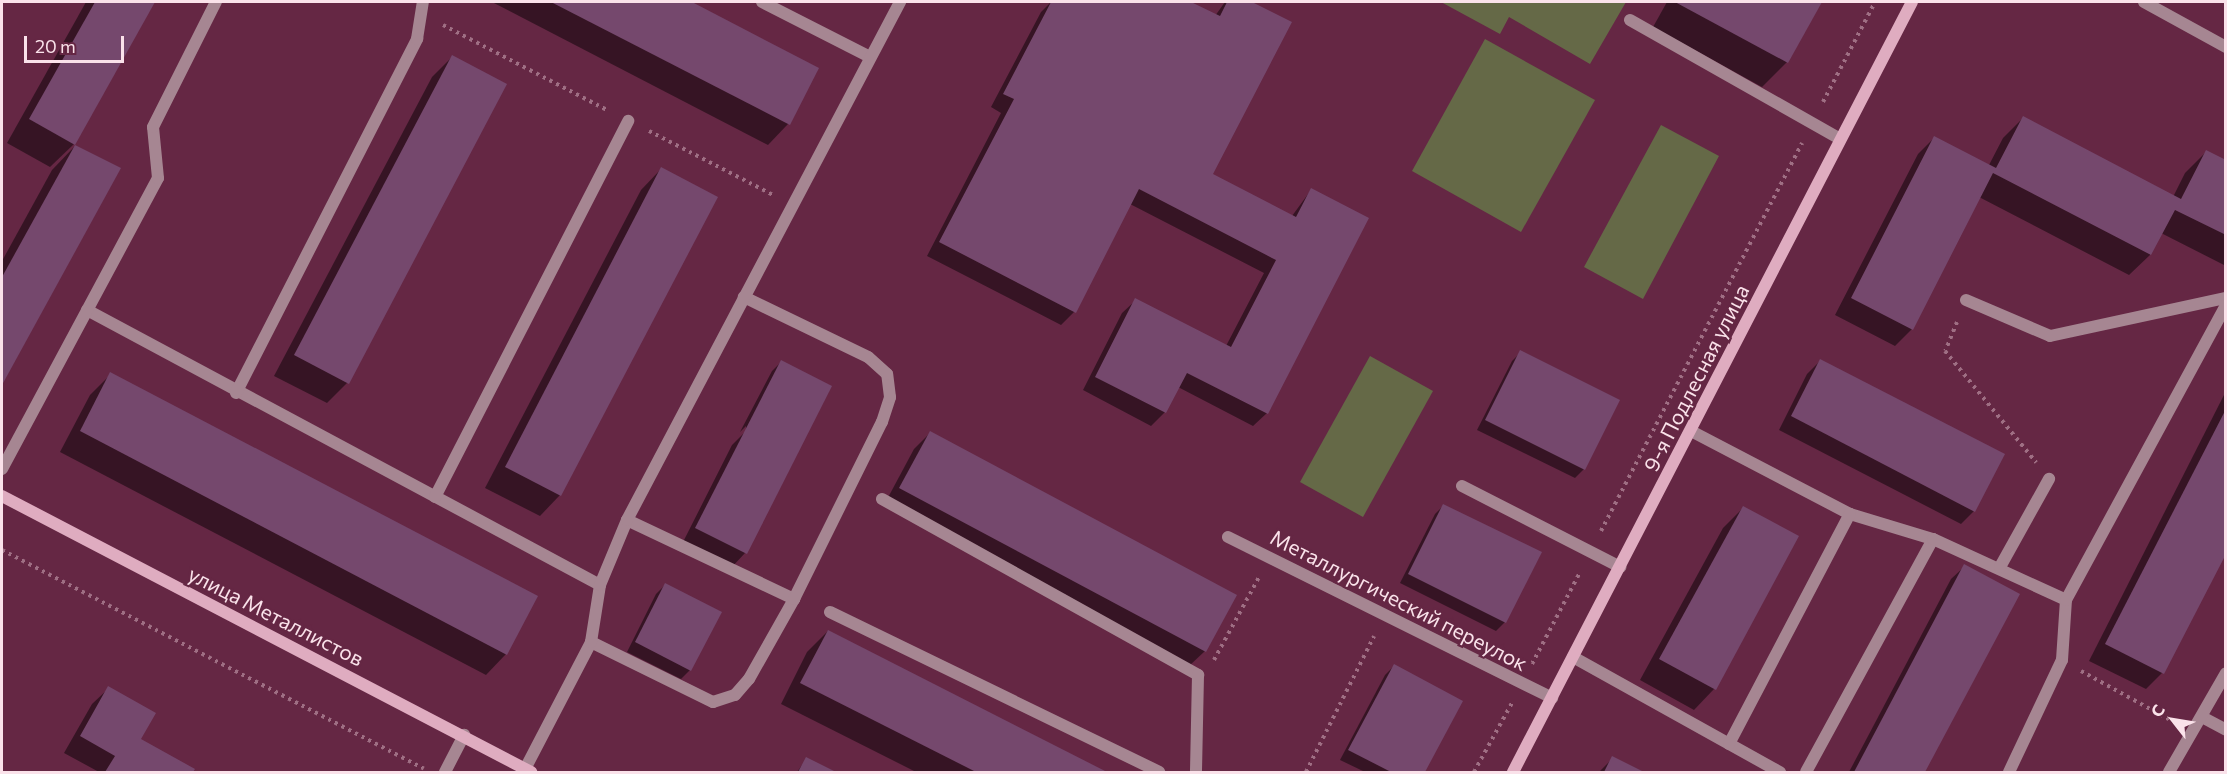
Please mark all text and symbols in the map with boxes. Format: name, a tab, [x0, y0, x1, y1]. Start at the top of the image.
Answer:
scale bar	[27, 24, 128, 62]
text: 20 m	[35, 35, 76, 57]
street label: 9-я Подлесная улица	[1638, 280, 1754, 476]
street label: Металлургический переулок	[1266, 524, 1532, 676]
street label: улица Металлистов	[184, 561, 368, 671]
north arrow	[2143, 690, 2203, 750]
text: С	[2146, 701, 2168, 720]

